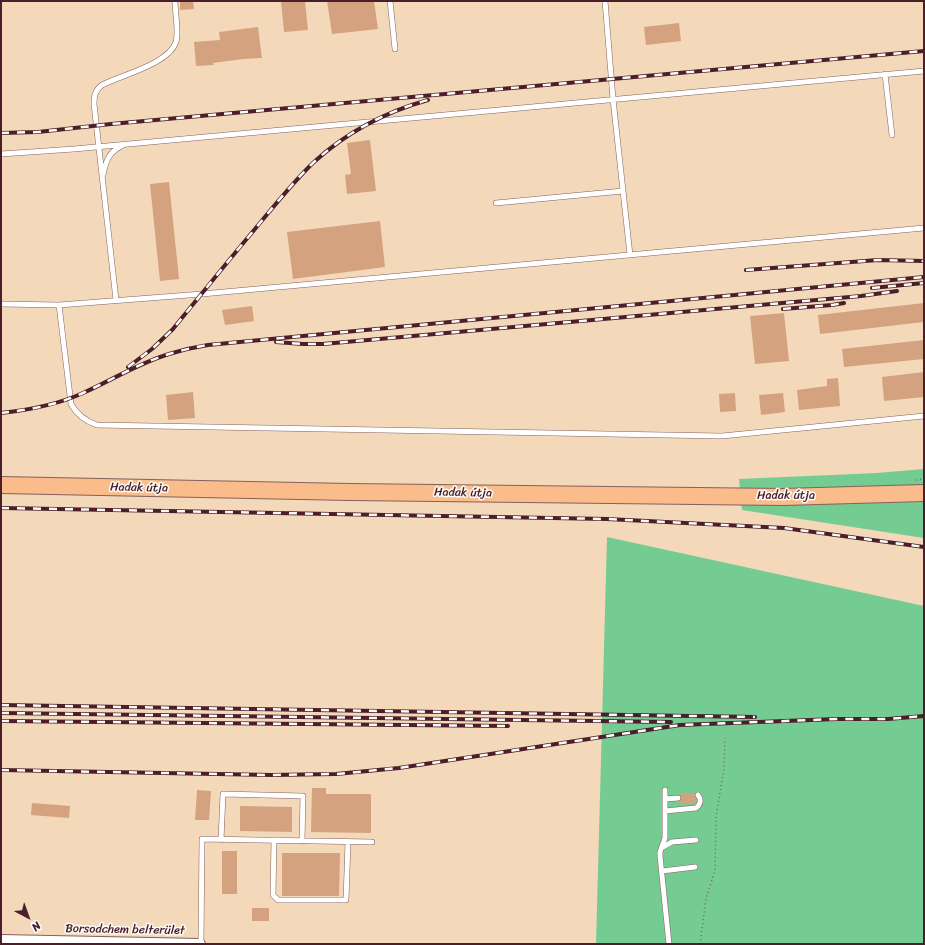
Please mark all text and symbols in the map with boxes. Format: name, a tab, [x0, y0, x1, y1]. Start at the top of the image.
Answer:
street label: Hadak útja	[110, 480, 168, 496]
street label: Hadak útja	[434, 485, 492, 501]
street label: Hadak útja	[757, 489, 815, 503]
north arrow	[8, 897, 48, 937]
text: N	[27, 917, 45, 936]
street label: Borsodchem belterület	[65, 922, 185, 938]

